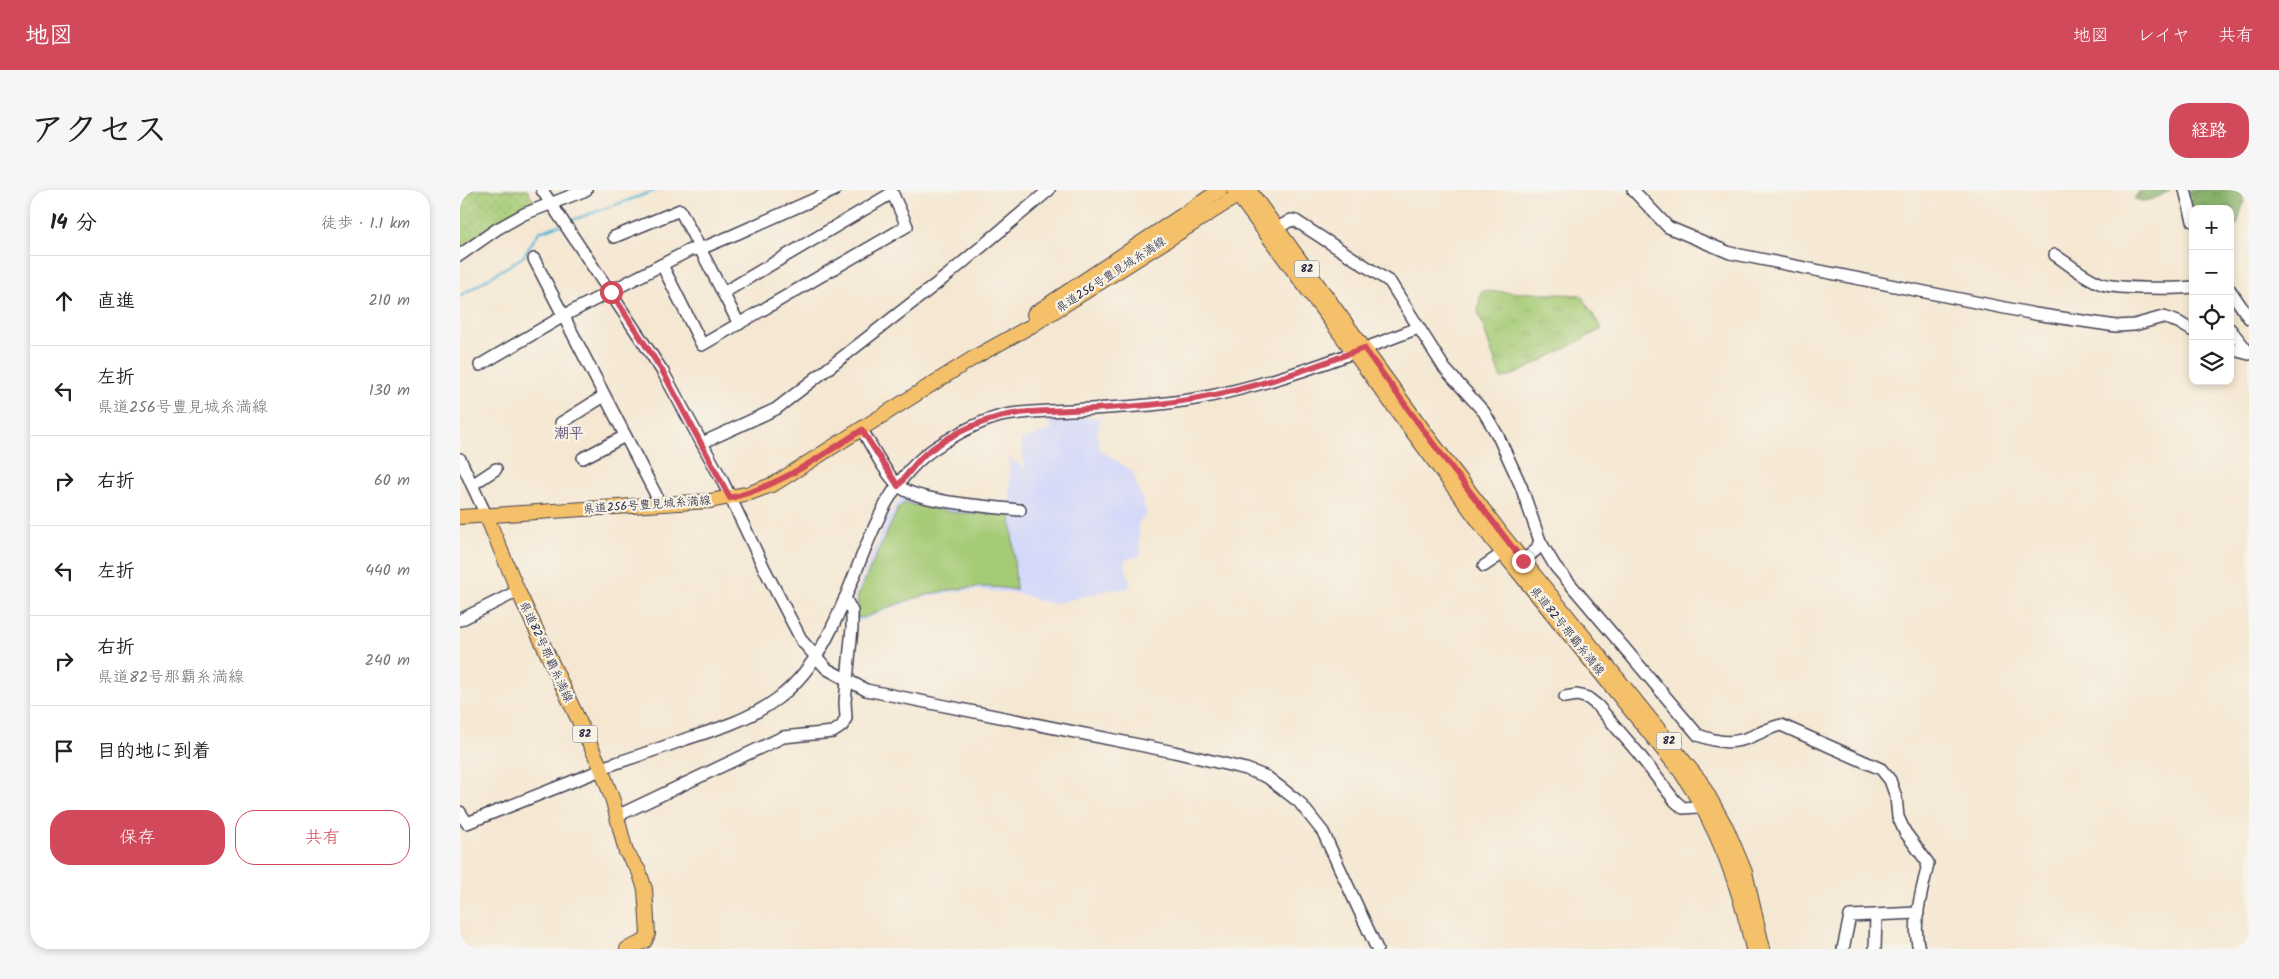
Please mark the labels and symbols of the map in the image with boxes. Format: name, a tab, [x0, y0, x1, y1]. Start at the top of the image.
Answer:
street label: 県道256号豊見城糸満線	[1052, 232, 1170, 318]
road number: 82	[1294, 260, 1320, 278]
route start	[600, 281, 623, 304]
district label: 潮平	[554, 422, 584, 446]
street label: 県道256号豊見城糸満線	[582, 491, 712, 519]
route end	[1512, 550, 1535, 573]
street label: 県道82号那覇糸満線	[1525, 582, 1609, 680]
street label: 県道82号那覇糸満線	[514, 598, 578, 706]
road number: 82	[572, 726, 598, 742]
road number: 82	[1656, 732, 1682, 750]

